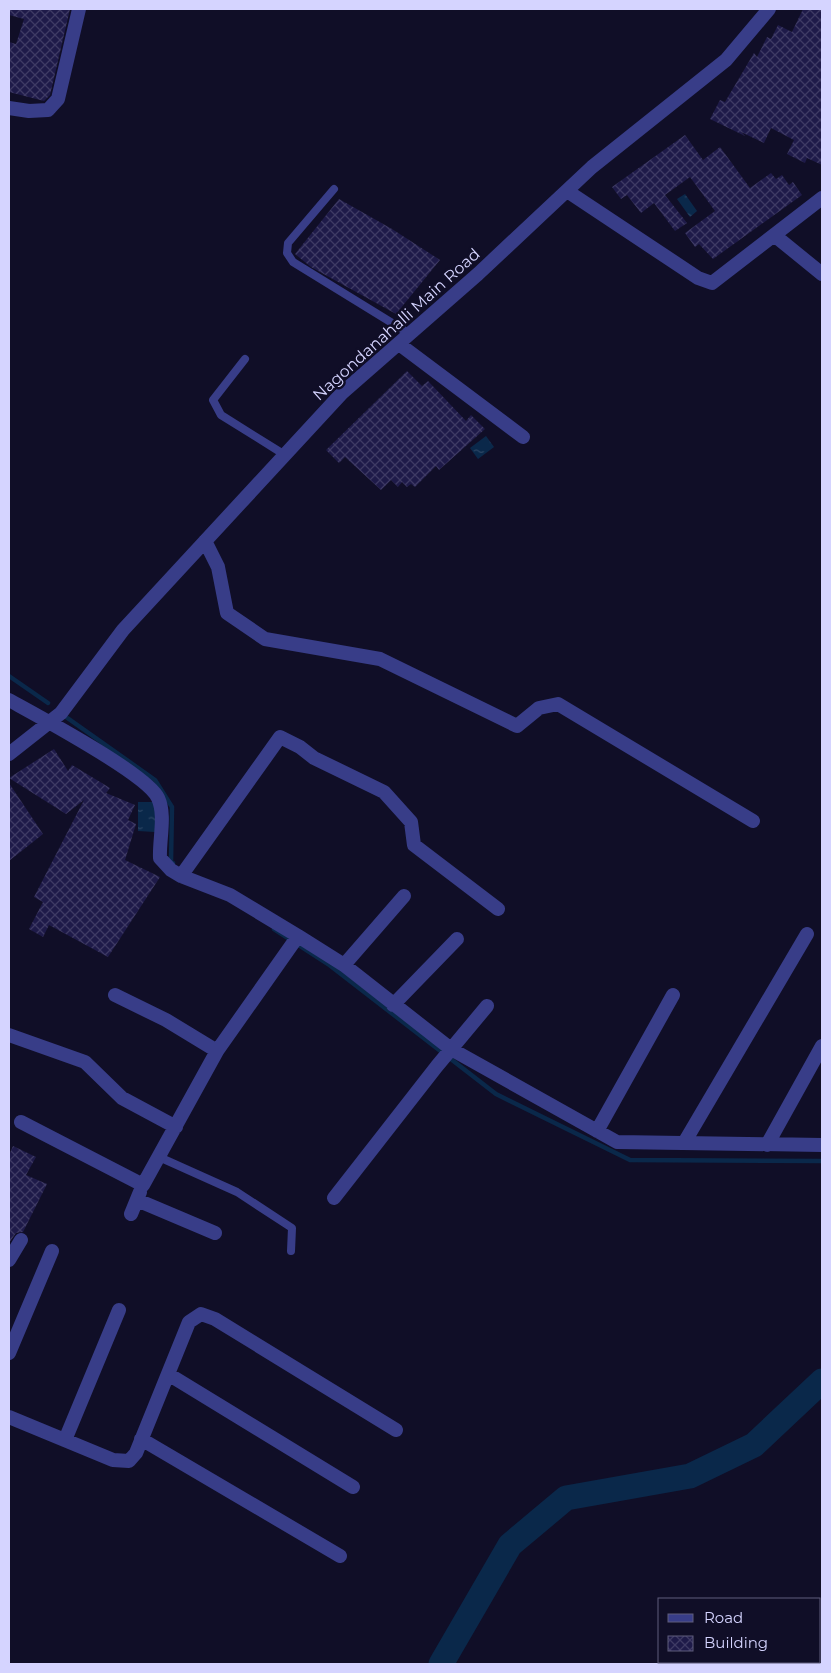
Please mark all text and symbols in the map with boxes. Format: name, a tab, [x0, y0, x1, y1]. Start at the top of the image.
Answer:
street label: Nagondanahalli Main Road	[309, 244, 484, 404]
legend	[658, 1598, 821, 1663]
text: Road	[704, 1608, 743, 1627]
text: Building	[704, 1633, 768, 1652]

